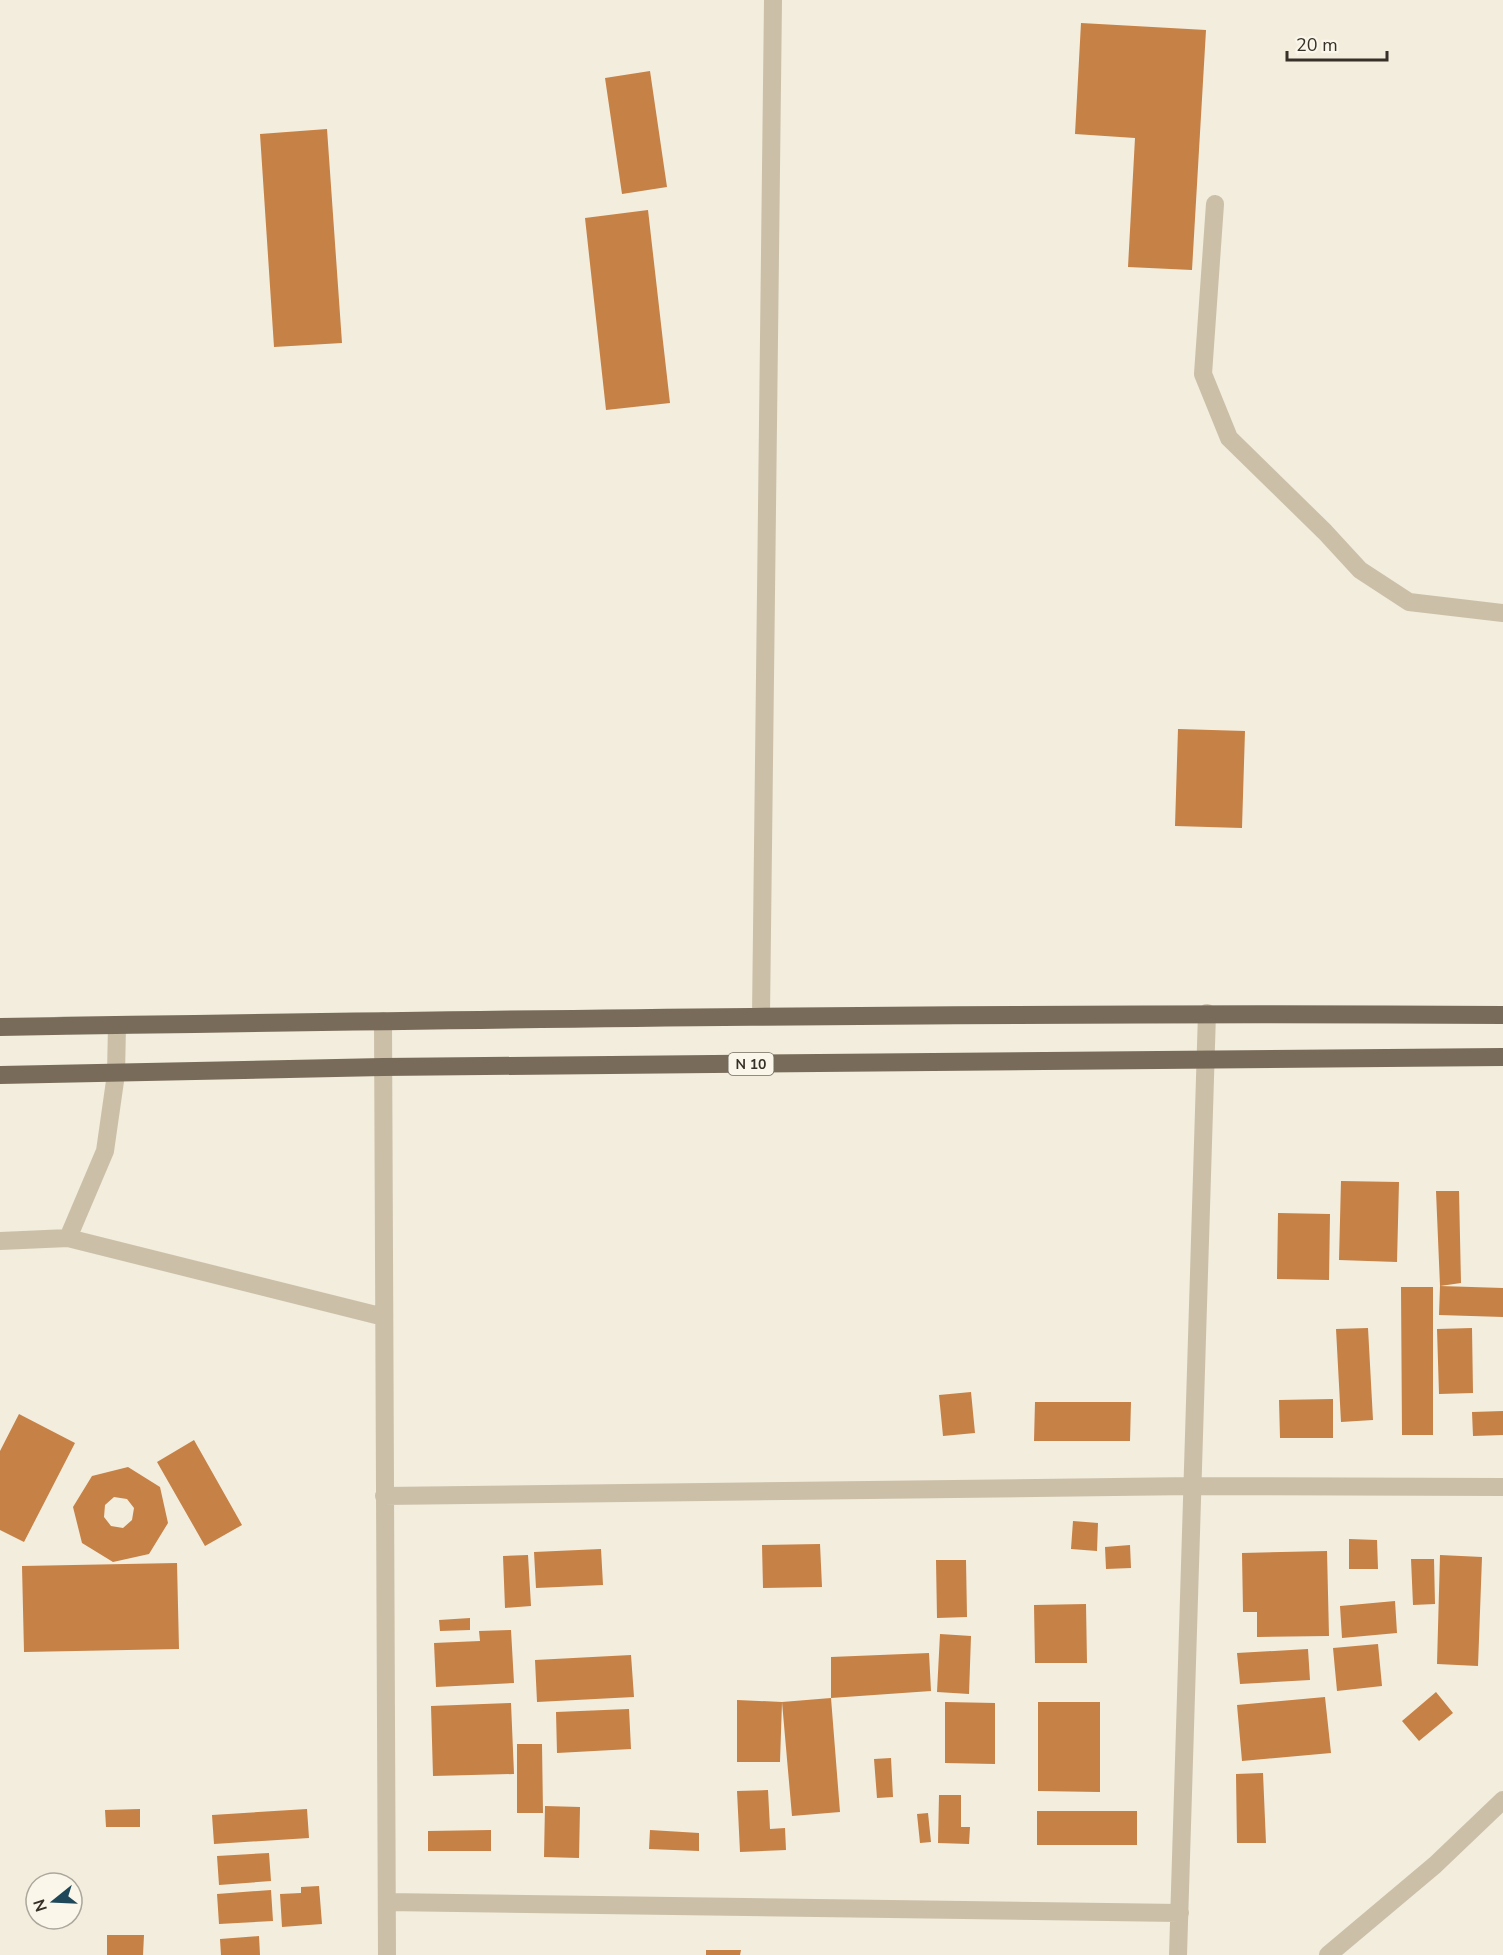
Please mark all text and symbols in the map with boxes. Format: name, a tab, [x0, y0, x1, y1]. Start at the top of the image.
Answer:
scale bar	[1287, 24, 1388, 62]
text: 20 m	[1296, 33, 1338, 57]
road number: N 10	[728, 1053, 774, 1075]
north arrow	[24, 1871, 84, 1931]
text: N	[28, 1896, 53, 1914]

